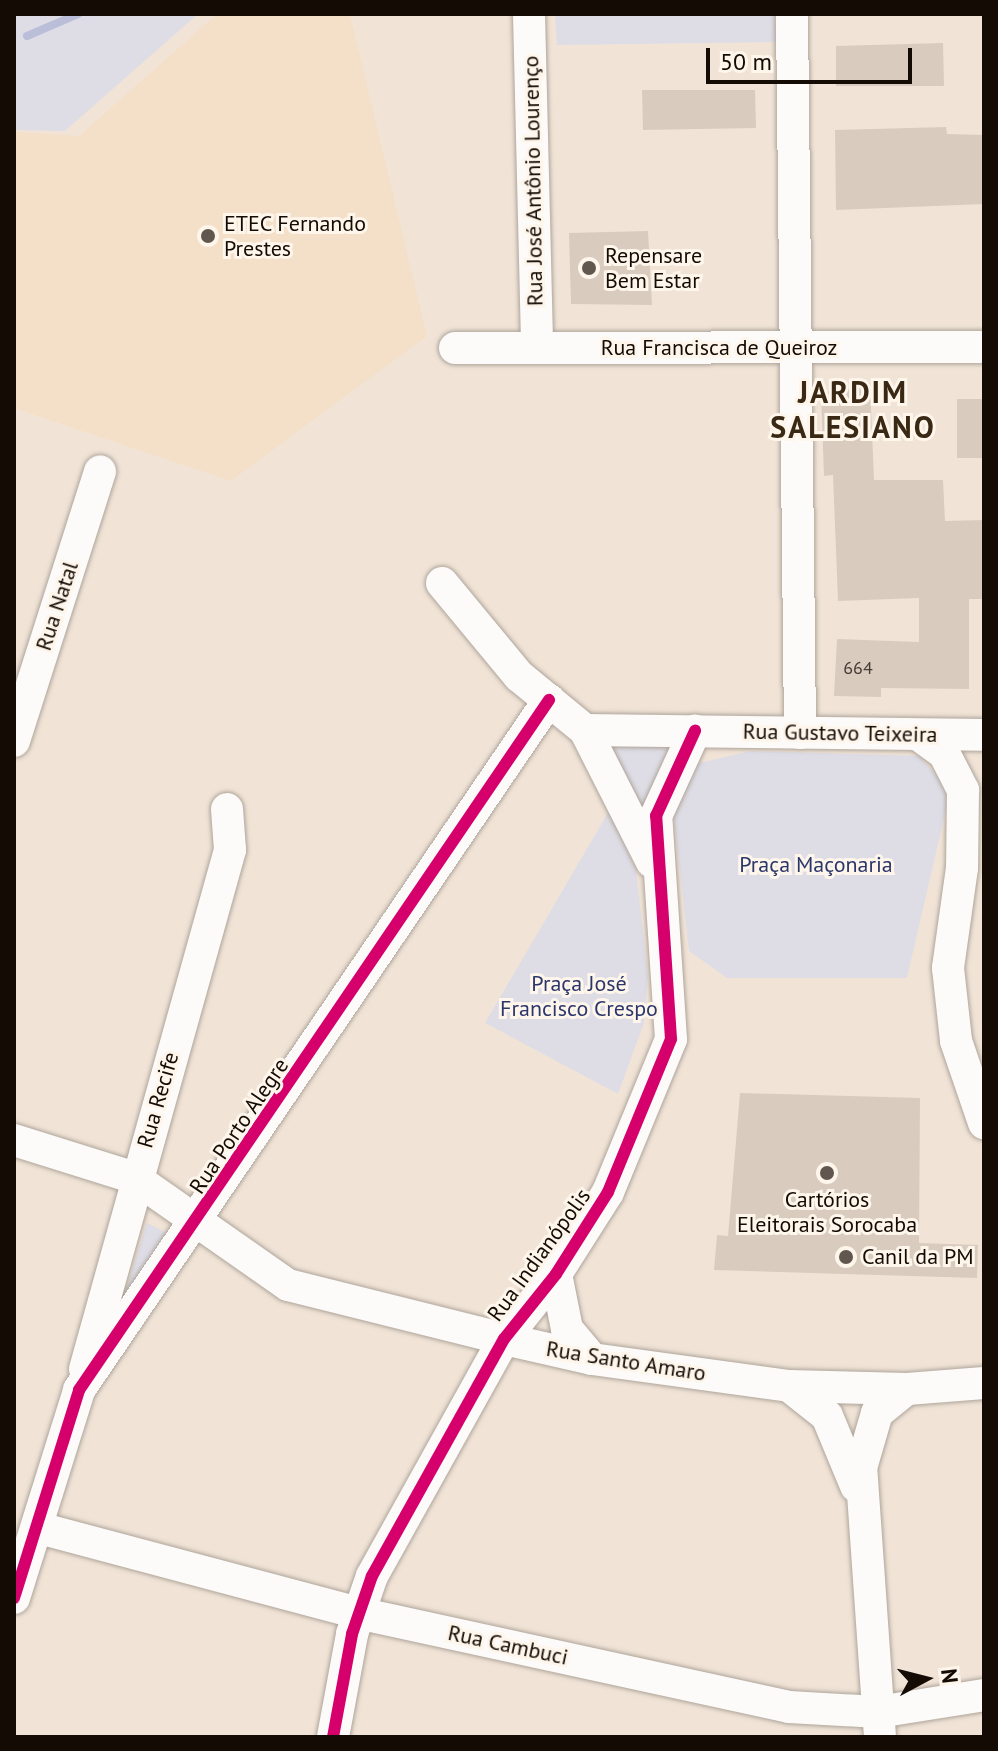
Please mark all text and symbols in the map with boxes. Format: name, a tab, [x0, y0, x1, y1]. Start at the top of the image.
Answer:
scale bar	[710, 32, 916, 82]
text: 50 m	[720, 46, 772, 77]
street label: Rua José Antônio Lourenço	[518, 55, 548, 307]
place label: ETEC Fernando Prestes	[224, 210, 367, 262]
marker: ETEC Fernando Prestes	[199, 227, 217, 245]
place label: Repensare Bem Estar	[605, 242, 702, 294]
marker: Repensare Bem Estar	[580, 259, 598, 277]
street label: Rua Francisca de Queiroz	[601, 335, 837, 361]
district label: JARDIM SALESIANO	[770, 374, 936, 444]
street label: Rua Natal	[30, 558, 84, 654]
house number: 664	[843, 657, 873, 679]
street label: Rua Gustavo Teixeira	[742, 718, 938, 748]
park label: Praça Maçonaria	[739, 852, 893, 878]
park label: Praça José Francisco Crespo	[500, 970, 658, 1022]
street label: Rua Recife	[132, 1049, 184, 1151]
street label: Rua Porto Alegre	[184, 1053, 294, 1199]
marker: Cartórios Eleitorais Sorocaba	[818, 1164, 836, 1182]
street label: Rua Indianópolis	[482, 1183, 596, 1327]
place label: Cartórios Eleitorais Sorocaba	[737, 1186, 917, 1238]
place label: Canil da PM	[862, 1244, 974, 1270]
marker: Canil da PM	[837, 1248, 855, 1266]
street label: Rua Santo Amaro	[544, 1335, 708, 1387]
street label: Rua Cambuci	[446, 1619, 570, 1671]
north arrow	[886, 1639, 966, 1719]
text: N	[935, 1667, 965, 1685]

